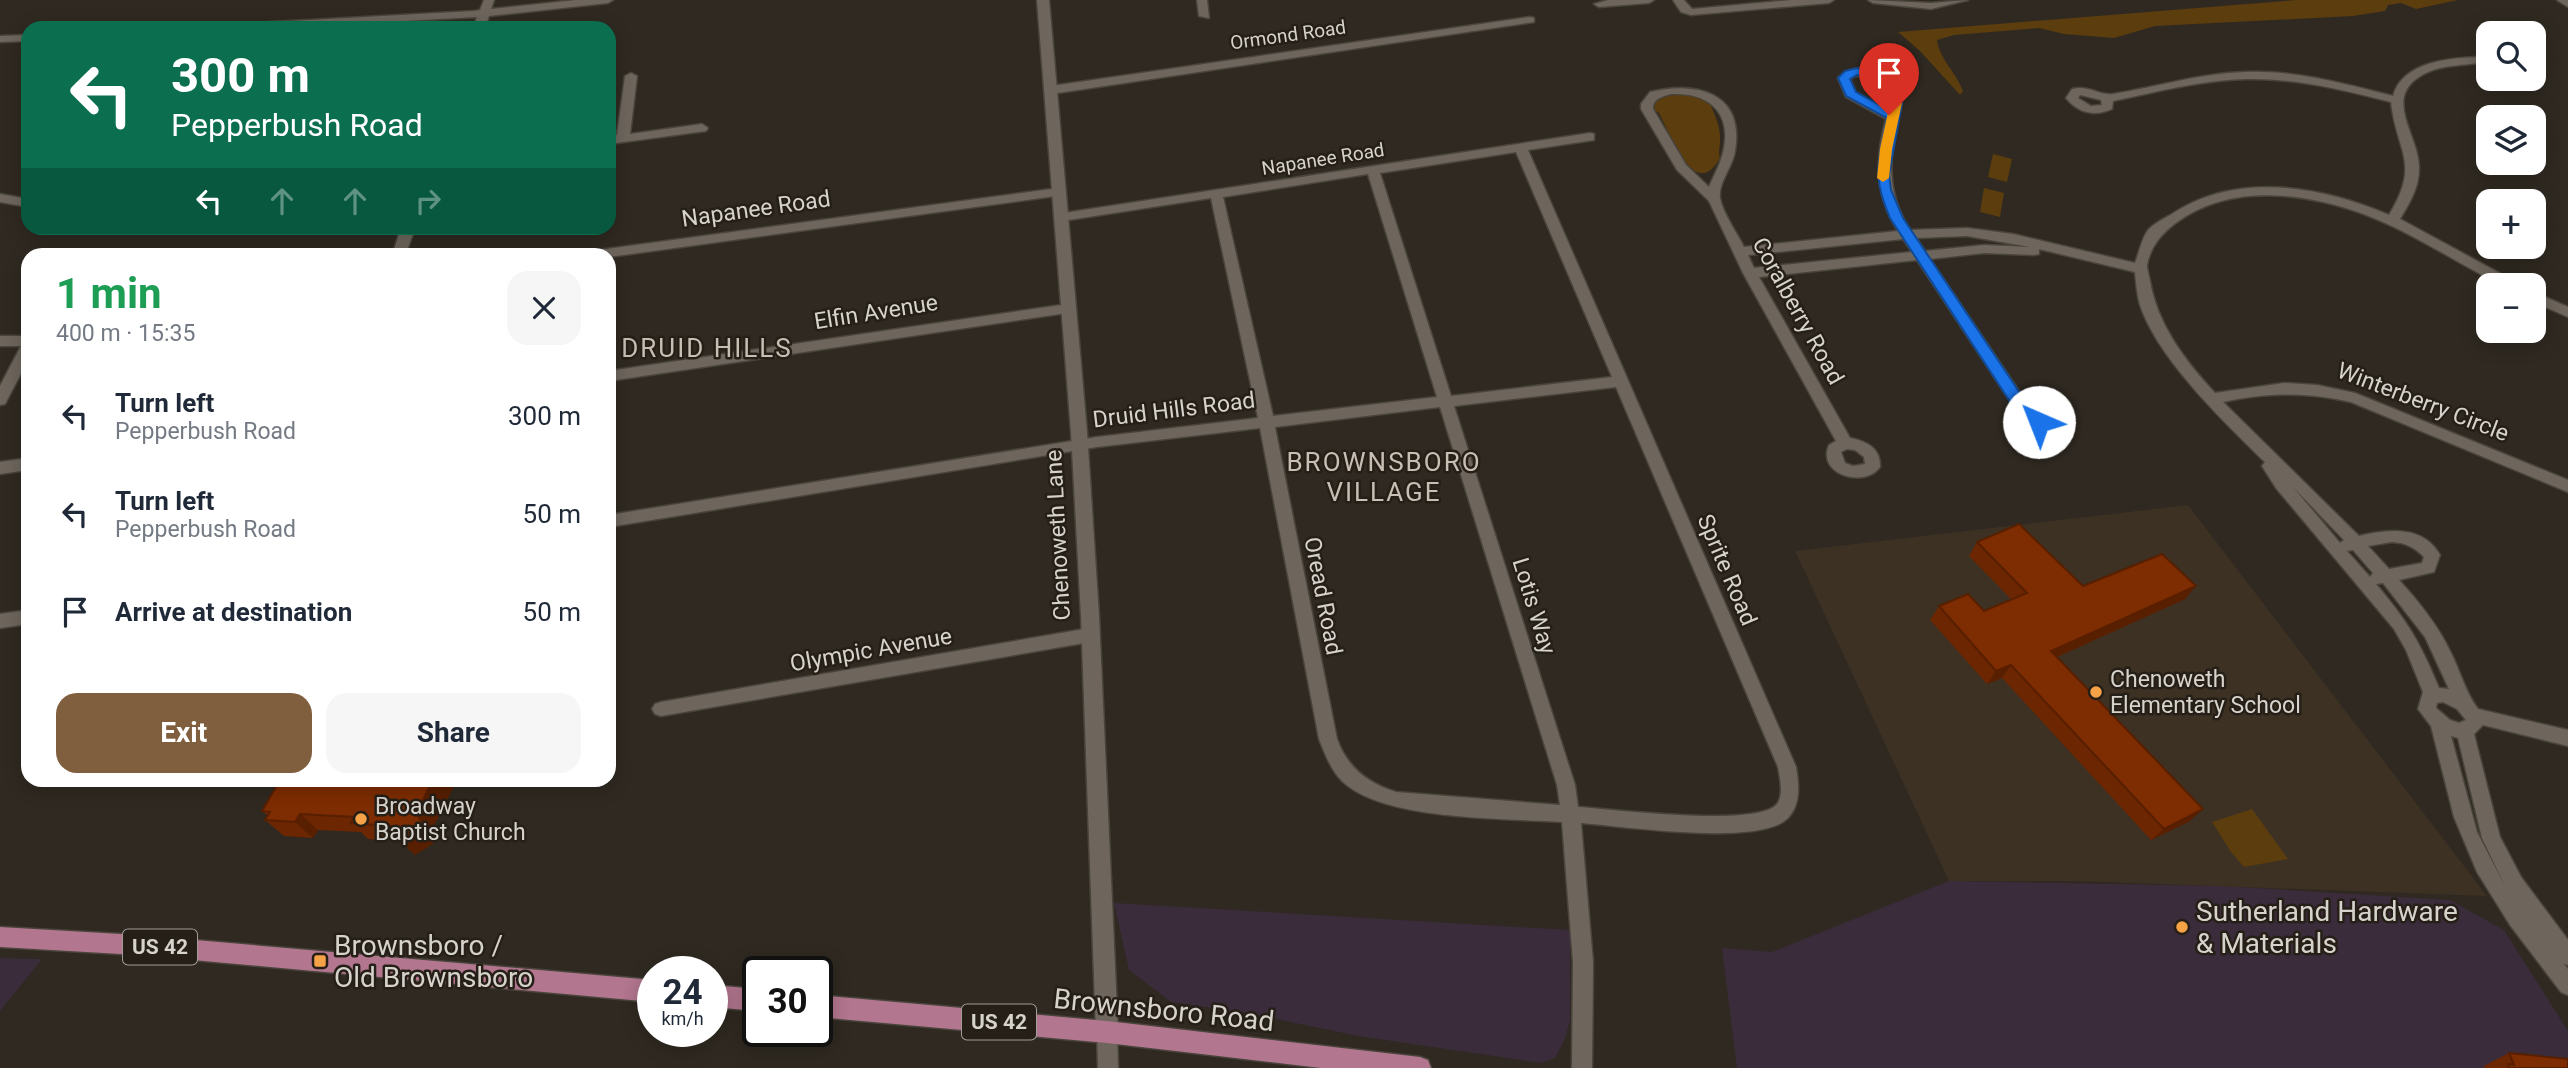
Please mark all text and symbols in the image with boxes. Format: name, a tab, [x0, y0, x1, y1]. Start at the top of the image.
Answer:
street label: Ormond Road	[1229, 16, 1347, 54]
map controls	[2476, 21, 2546, 343]
button: search	[2476, 21, 2546, 91]
pin	[1859, 43, 1919, 115]
text: 300 m	[171, 47, 310, 104]
icon: left	[56, 49, 147, 140]
icon: arrive	[1870, 54, 1908, 92]
button: layers	[2476, 105, 2546, 175]
text: Pepperbush Road	[171, 106, 423, 144]
street label: Napanee Road	[1260, 138, 1386, 180]
icon: left	[190, 182, 228, 220]
icon: ahead	[263, 182, 301, 220]
icon: ahead	[336, 182, 374, 220]
icon: right	[409, 182, 447, 220]
street label: Napanee Road	[680, 185, 832, 233]
button: +	[2476, 189, 2546, 259]
street label: Coralberry Road	[1746, 233, 1850, 389]
text: 1 min	[56, 269, 162, 318]
button: close	[507, 271, 581, 345]
button: −	[2476, 273, 2546, 343]
street label: Elfin Avenue	[812, 289, 940, 335]
text: 400 m · 15:35	[56, 320, 195, 347]
district label: DRUID HILLS	[621, 333, 793, 363]
street label: Winterberry Circle	[2333, 357, 2513, 447]
position arrow	[2002, 385, 2076, 459]
street label: Druid Hills Road	[1091, 387, 1257, 433]
text: Turn left	[115, 388, 214, 418]
icon: left	[56, 397, 94, 435]
text: 300 m	[508, 401, 581, 431]
text: Pepperbush Road	[115, 418, 296, 445]
district label: BROWNSBORO VILLAGE	[1286, 447, 1482, 507]
street label: Chenoweth Lane	[1040, 449, 1076, 621]
text: Turn left	[115, 486, 214, 516]
icon: left	[56, 495, 94, 533]
text: 50 m	[523, 499, 581, 529]
street label: Sprite Road	[1691, 510, 1763, 630]
text: Pepperbush Road	[115, 516, 296, 543]
street label: Oread Road	[1298, 535, 1348, 657]
street label: Lotis Way	[1507, 554, 1561, 658]
icon: arrive	[56, 593, 94, 631]
text: Arrive at destination	[115, 597, 352, 627]
text: 50 m	[523, 597, 581, 627]
street label: Olympic Avenue	[788, 622, 954, 678]
place label: Chenoweth Elementary School	[2110, 666, 2301, 719]
marker: Chenoweth Elementary School	[2088, 684, 2104, 700]
button: Exit	[56, 693, 312, 773]
button: Share	[326, 693, 581, 773]
place label: Broadway Baptist Church	[375, 793, 526, 846]
marker: Broadway Baptist Church	[353, 811, 369, 827]
place label: Sutherland Hardware & Materials	[2196, 895, 2458, 960]
marker: Sutherland Hardware & Materials	[2174, 919, 2190, 935]
place label: Brownsboro / Old Brownsboro	[334, 929, 533, 994]
road number: US 42	[123, 930, 197, 964]
marker: Brownsboro / Old Brownsboro	[312, 953, 328, 969]
speed limit sign: 30	[742, 956, 833, 1047]
text: 24	[662, 972, 703, 1013]
street label: Brownsboro Road	[1052, 982, 1276, 1038]
road number: US 42	[962, 1004, 1036, 1040]
text: km/h	[661, 1008, 704, 1029]

